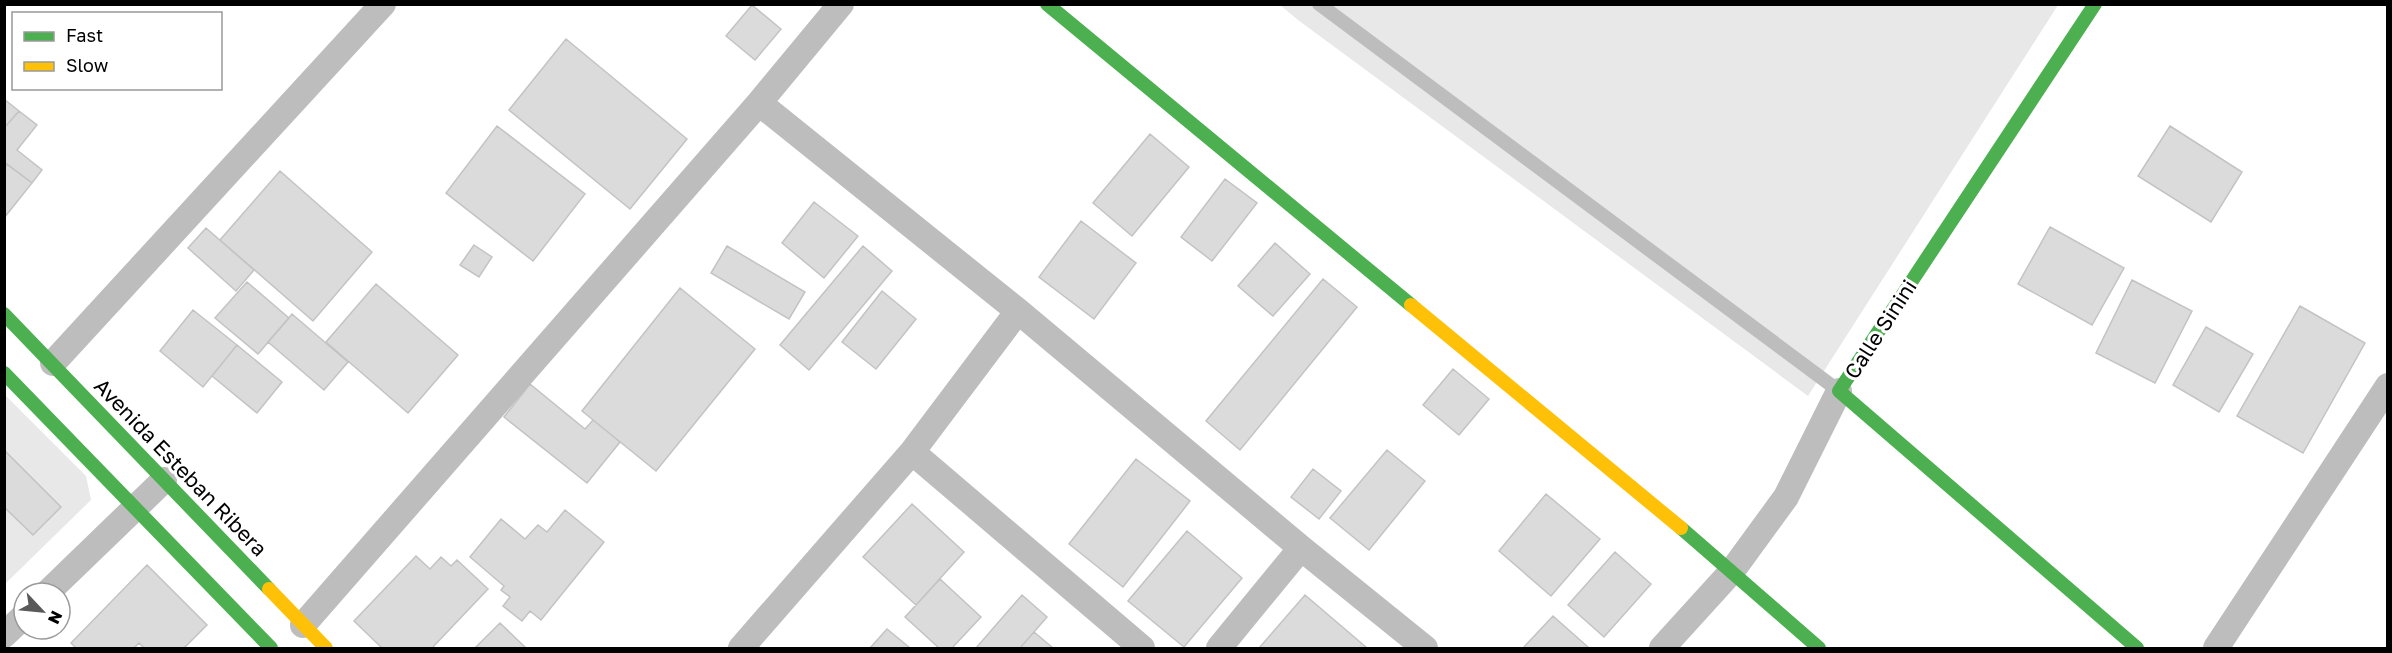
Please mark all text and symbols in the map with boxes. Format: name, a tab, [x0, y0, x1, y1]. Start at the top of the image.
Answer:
legend	[12, 12, 222, 90]
text: Fast	[66, 24, 103, 46]
text: Slow	[66, 54, 109, 76]
street label: Calle Sinini	[1838, 275, 1922, 383]
street label: Avenida Esteban Ribera	[89, 373, 273, 561]
north arrow	[12, 581, 72, 641]
text: N	[44, 608, 67, 627]

